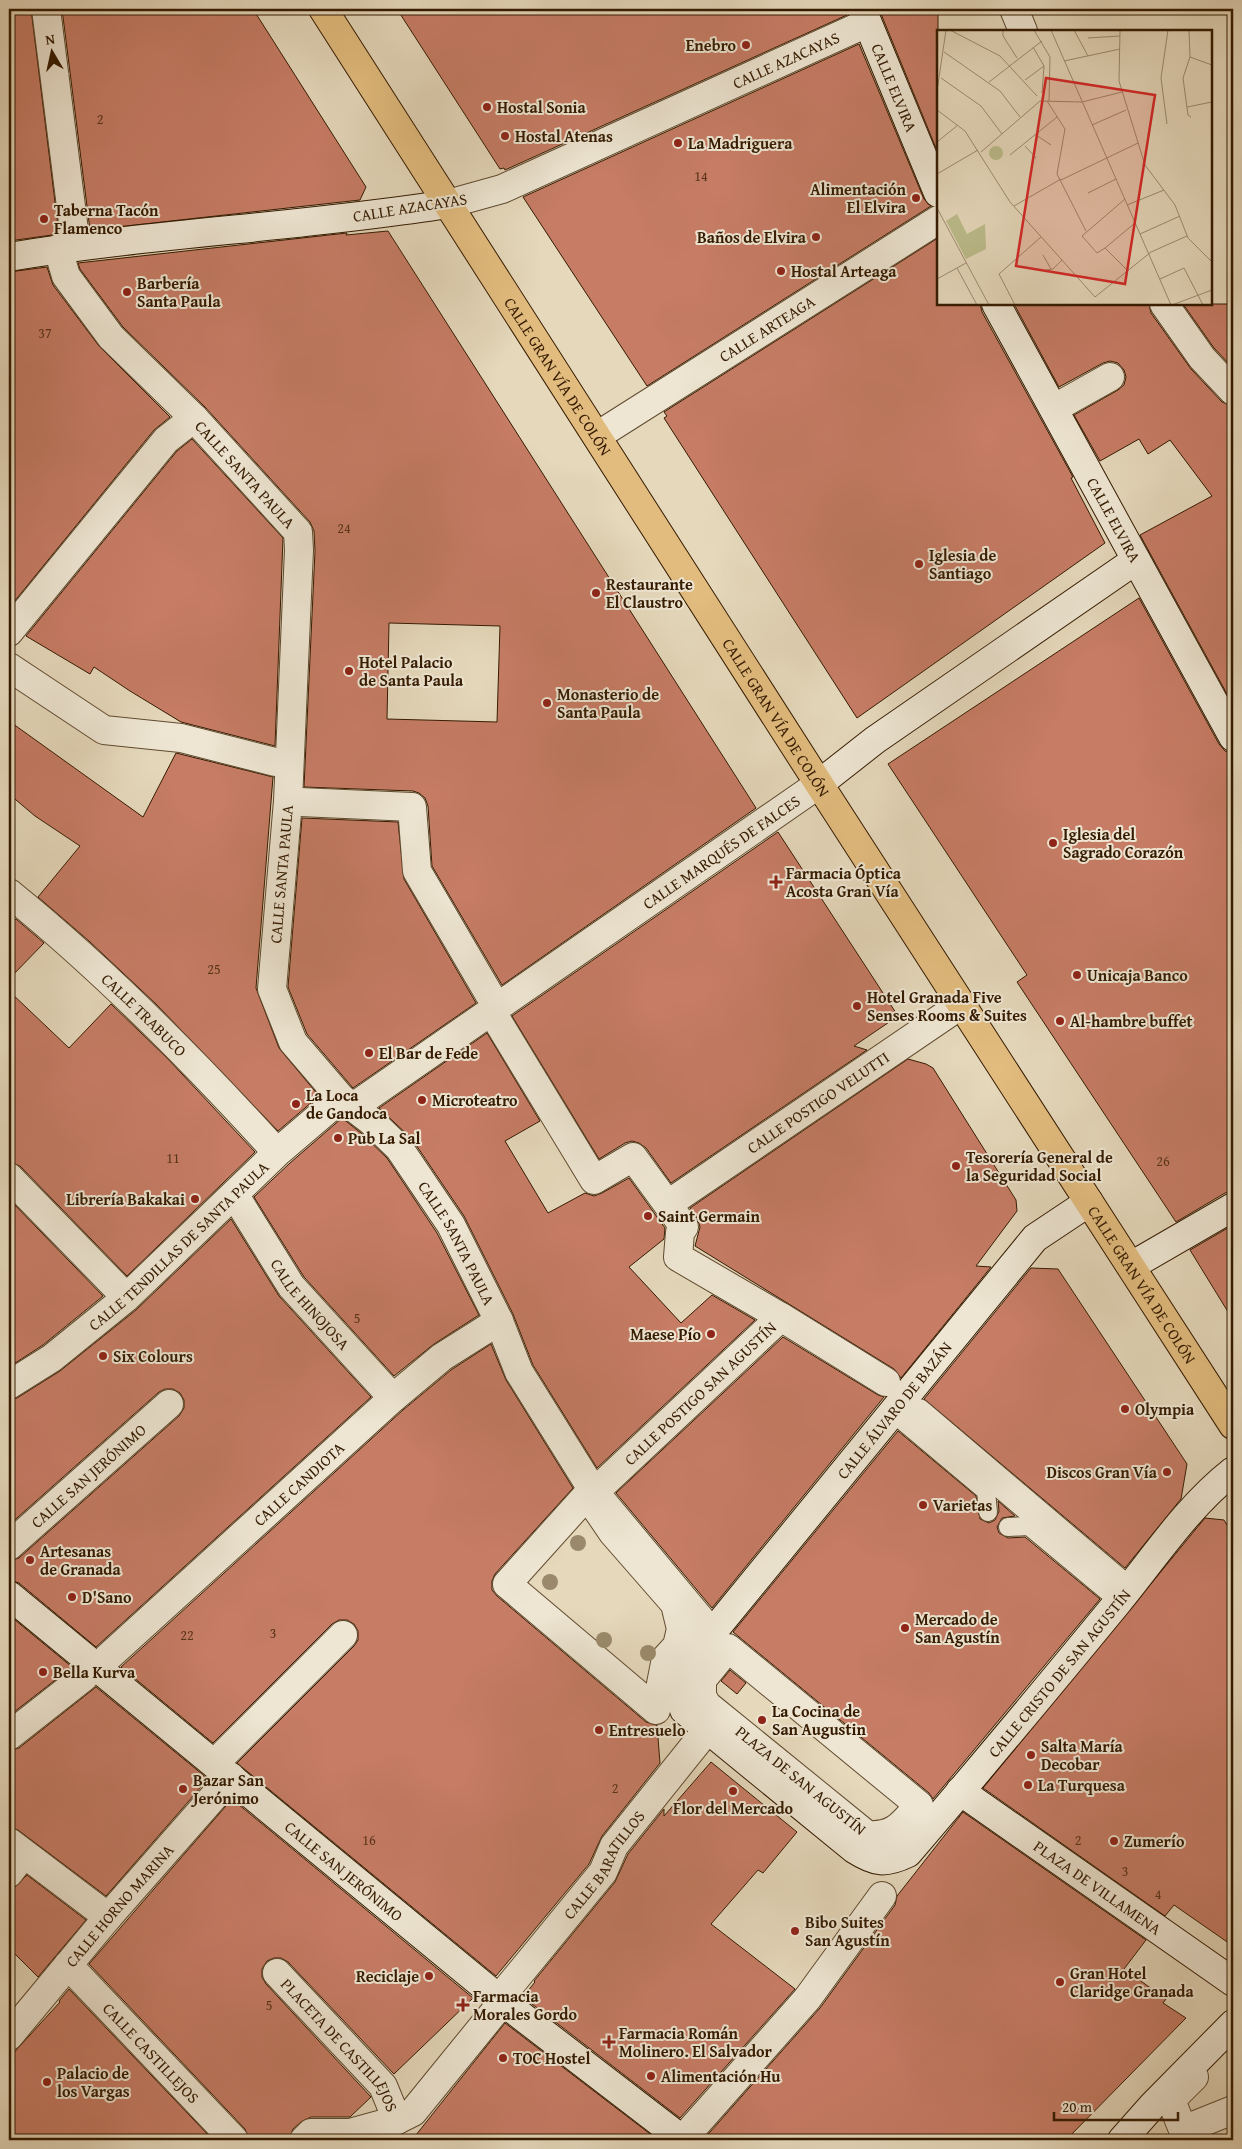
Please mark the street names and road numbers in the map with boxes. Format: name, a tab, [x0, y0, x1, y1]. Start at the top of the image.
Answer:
street label: CALLE AZACAYAS	[729, 25, 844, 95]
street label: CALLE ELVIRA	[865, 40, 924, 136]
street label: CALLE AZACAYAS	[351, 186, 469, 228]
street label: CALLE ARTEAGA	[714, 289, 820, 368]
street label: CALLE GRAN VÍA DE COLÓN	[498, 292, 618, 461]
street label: CALLE SANTA PAULA	[189, 415, 301, 534]
street label: CALLE ELVIRA	[1081, 473, 1147, 567]
street label: CALLE GRAN VÍA DE COLÓN	[717, 633, 836, 802]
street label: CALLE MARQUÉS DE FALCES	[638, 789, 805, 915]
street label: CALLE SANTA PAULA	[263, 803, 299, 944]
street label: CALLE TRABUCO	[96, 967, 193, 1062]
street label: CALLE POSTIGO VELUTTI	[742, 1045, 894, 1159]
street label: CALLE TENDILLAS DE SANTA PAULA	[83, 1155, 274, 1336]
street label: CALLE SANTA PAULA	[412, 1176, 501, 1309]
street label: CALLE GRAN VÍA DE COLÓN	[1082, 1201, 1203, 1369]
street label: CALLE HINOJOSA	[265, 1254, 356, 1356]
street label: CALLE POSTIGO SAN AGUSTÍN	[618, 1315, 782, 1471]
street label: CALLE ÁLVARO DE BAZÁN	[831, 1336, 957, 1484]
street label: CALLE SAN JERÓNIMO	[25, 1418, 151, 1533]
street label: CALLE CANDIOTA	[248, 1436, 350, 1532]
street label: CALLE CRISTO DE SAN AGUSTÍN	[982, 1583, 1137, 1762]
street label: PLAZA DE SAN AGUSTÍN	[730, 1720, 872, 1841]
street label: CALLE BARATILLOS	[557, 1805, 651, 1924]
street label: CALLE SAN JERÓNIMO	[280, 1815, 409, 1927]
street label: PLAZA DE VILLAMENA	[1029, 1834, 1167, 1941]
street label: CALLE HORNO MARINA	[59, 1838, 179, 1972]
street label: PLACETA DE CASTILLEJOS	[275, 1972, 404, 2115]
street label: CALLE CASTILLEJOS	[97, 1997, 205, 2109]

